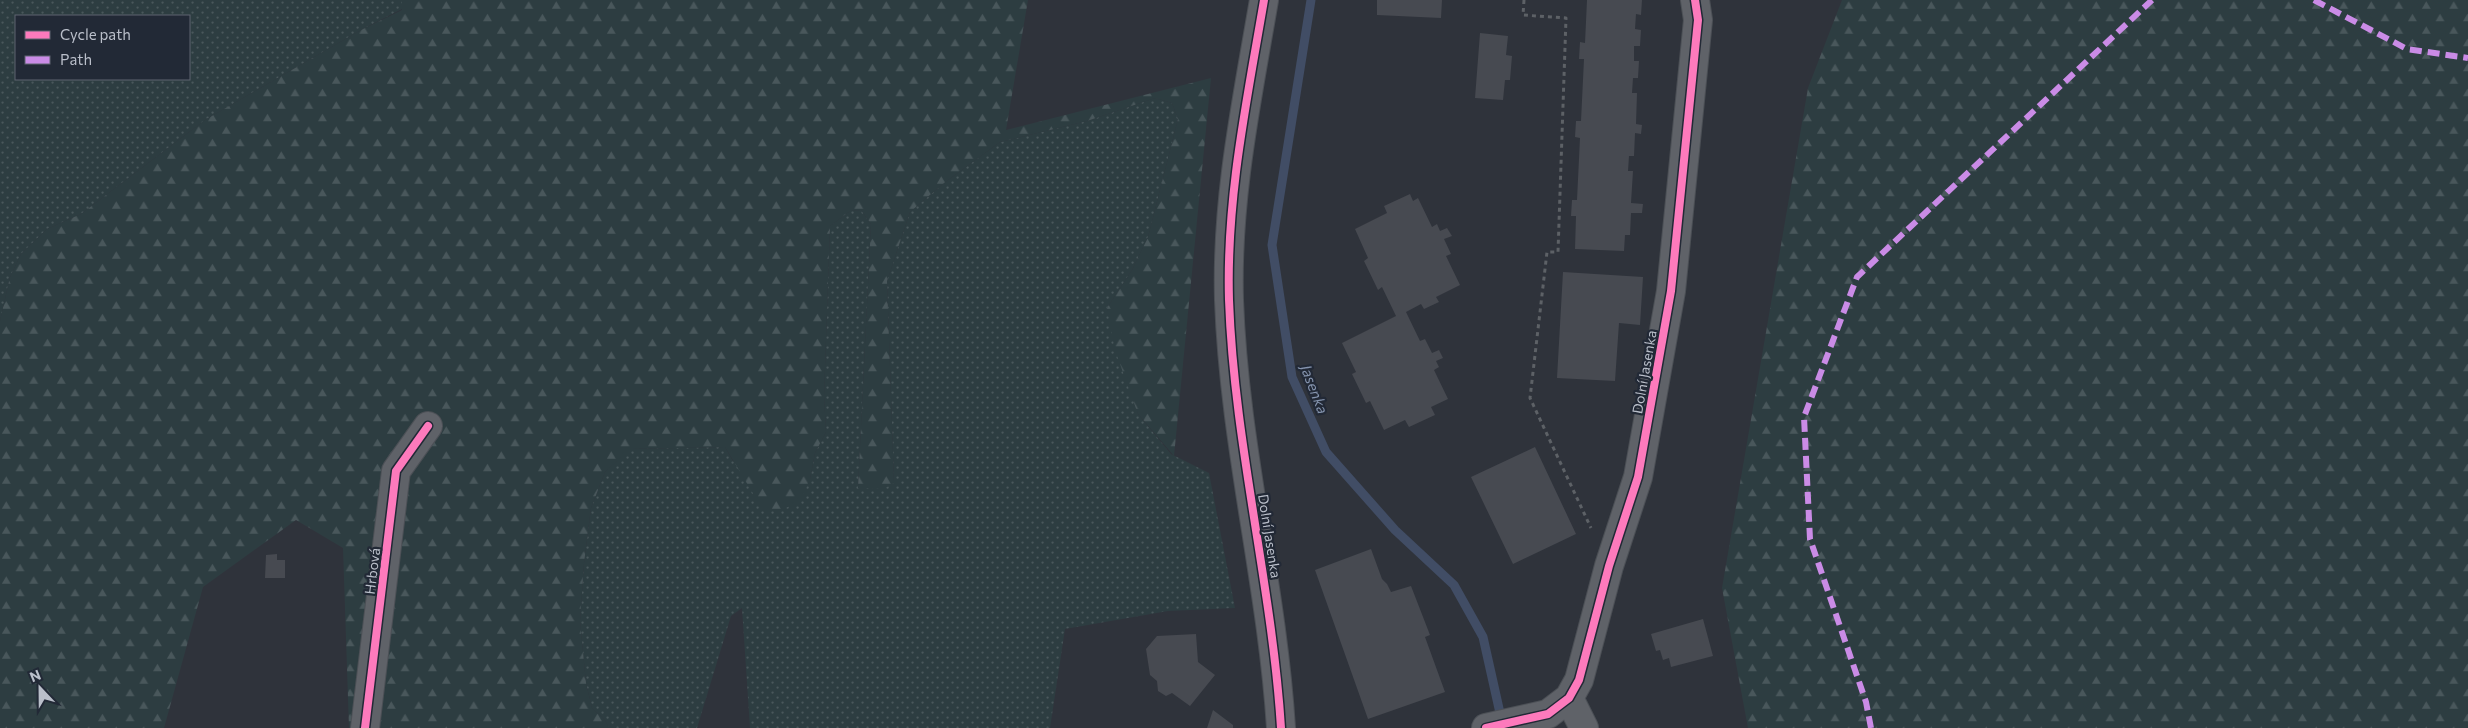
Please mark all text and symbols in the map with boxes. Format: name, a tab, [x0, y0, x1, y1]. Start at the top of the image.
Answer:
legend	[15, 15, 190, 80]
text: Cycle path	[60, 25, 131, 43]
text: Path	[60, 50, 92, 68]
street label: Dolní Jasenka	[1628, 329, 1660, 415]
water label: Jasenka	[1297, 360, 1333, 416]
street label: Dolní Jasenka	[1255, 493, 1285, 579]
street label: Hrbová	[361, 547, 383, 595]
north arrow	[15, 663, 65, 713]
text: N	[27, 666, 43, 685]

